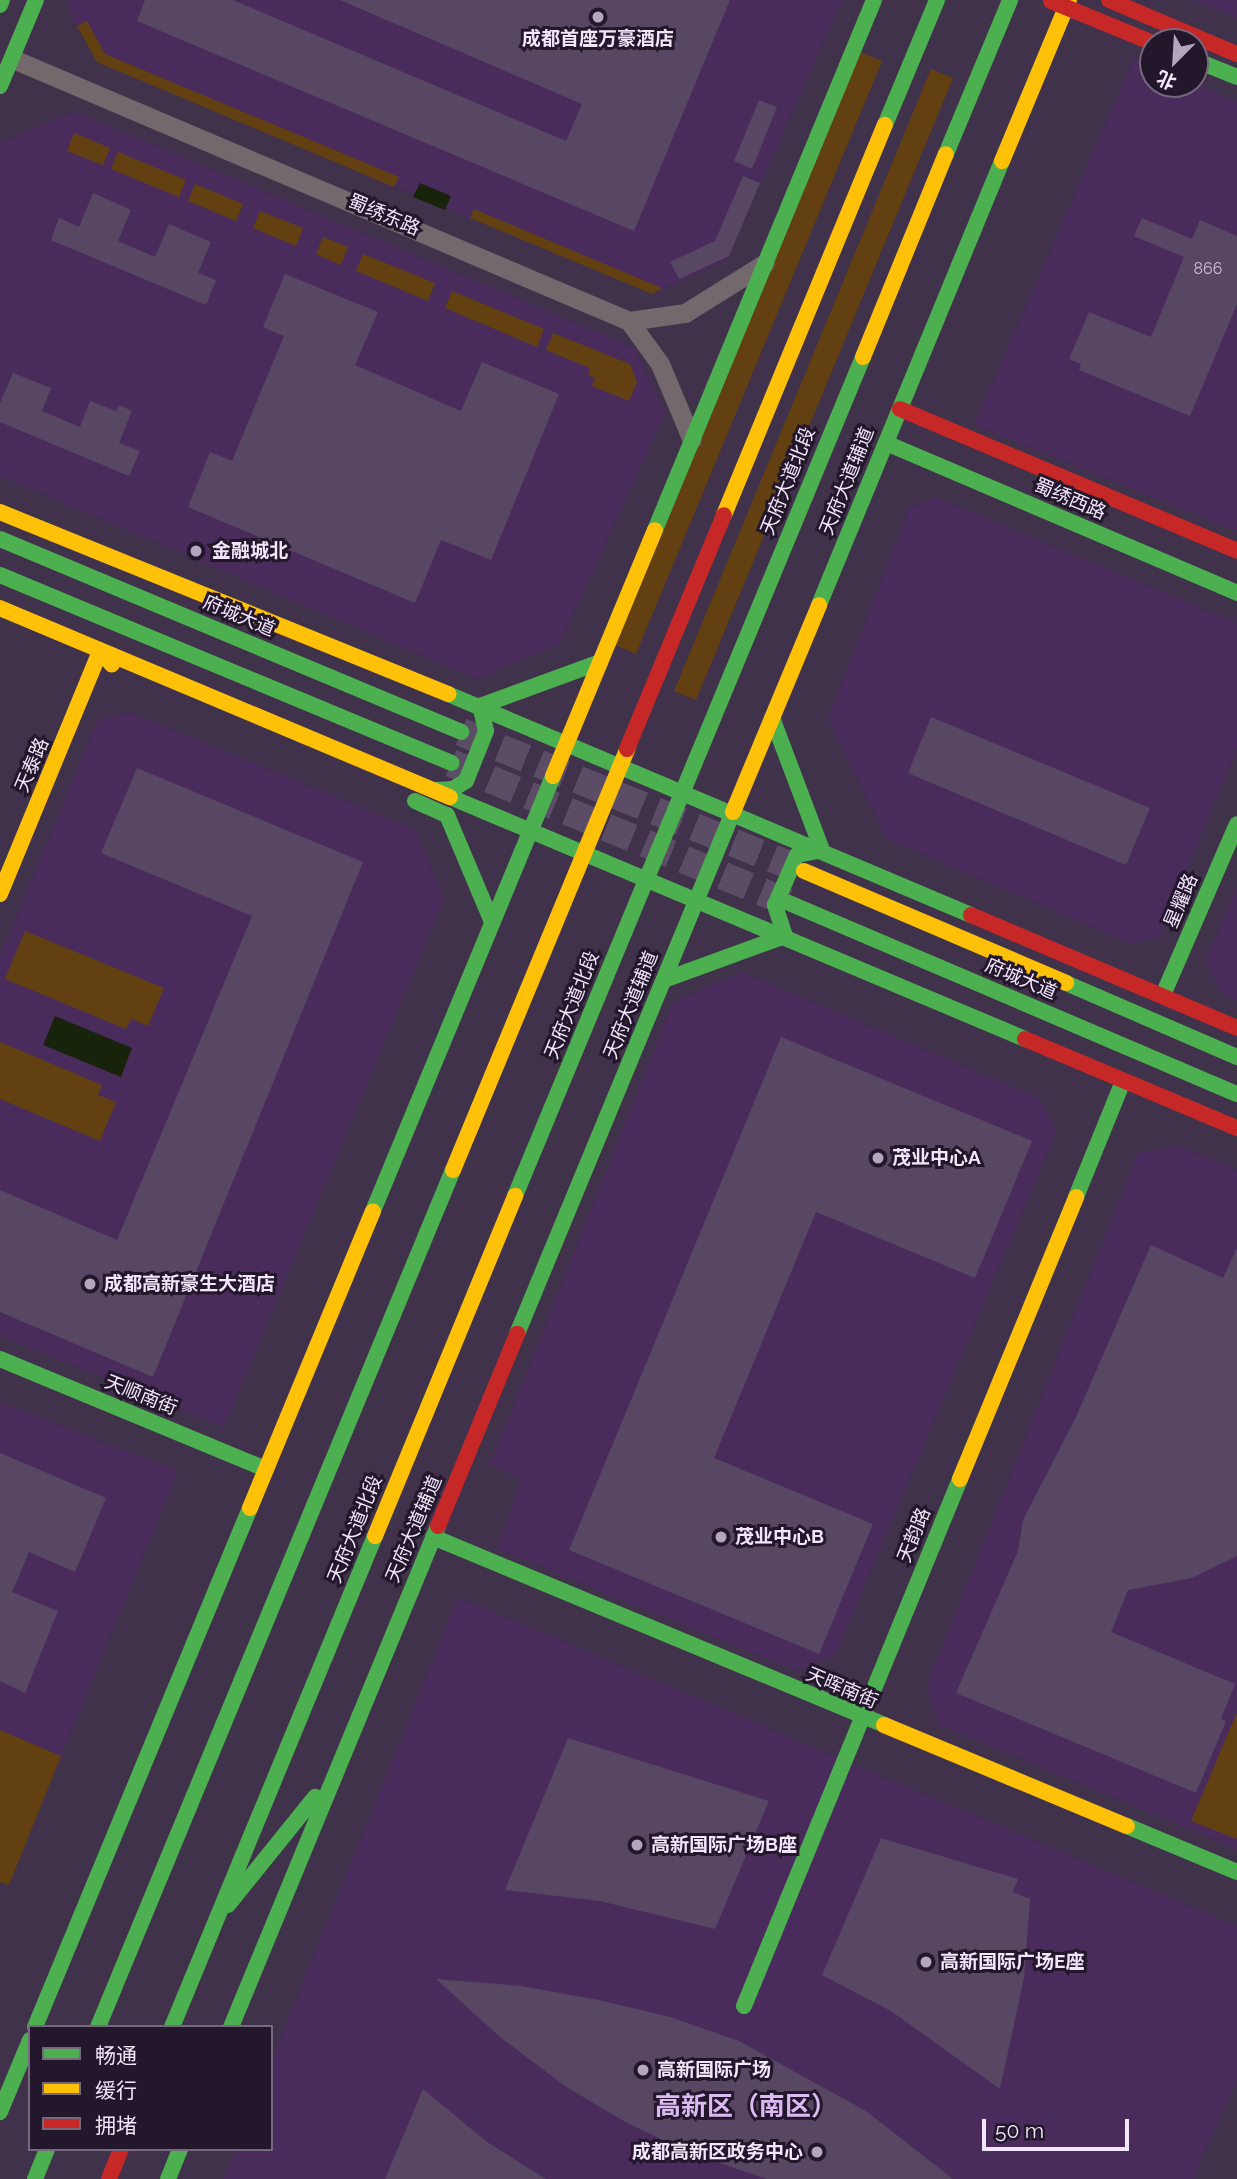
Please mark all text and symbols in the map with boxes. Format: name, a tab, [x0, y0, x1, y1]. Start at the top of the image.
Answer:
marker: 成都首座万豪酒店	[590, 9, 606, 25]
place label: 成都首座万豪酒店	[522, 28, 674, 50]
north arrow	[1139, 28, 1209, 98]
text: 北	[1153, 66, 1179, 94]
street label: 蜀绣东路	[345, 190, 423, 240]
house number: 866	[1194, 259, 1222, 279]
street label: 天府大道北段	[756, 424, 820, 538]
street label: 天府大道辅道	[815, 424, 879, 538]
street label: 蜀绣西路	[1031, 474, 1109, 524]
place label: 金融城北	[212, 540, 288, 562]
marker: 金融城北	[186, 541, 206, 561]
street label: 府城大道	[200, 591, 278, 641]
street label: 天泰路	[10, 734, 54, 796]
street label: 星耀路	[1159, 870, 1203, 932]
street label: 天府大道北段	[540, 948, 604, 1062]
street label: 天府大道辅道	[599, 948, 663, 1062]
street label: 府城大道	[982, 954, 1060, 1004]
place label: 茂业中心A	[892, 1147, 981, 1169]
marker: 茂业中心A	[870, 1150, 886, 1166]
place label: 成都高新豪生大酒店	[104, 1273, 275, 1295]
marker: 成都高新豪生大酒店	[82, 1276, 98, 1292]
street label: 天顺南街	[101, 1370, 181, 1420]
street label: 天府大道北段	[323, 1472, 387, 1586]
street label: 天府大道辅道	[381, 1472, 447, 1586]
street label: 天韵路	[893, 1504, 935, 1566]
place label: 茂业中心B	[735, 1526, 824, 1548]
marker: 茂业中心B	[713, 1529, 729, 1545]
street label: 天晖南街	[803, 1663, 881, 1713]
place label: 高新国际广场B座	[651, 1834, 797, 1856]
marker: 高新国际广场B座	[629, 1837, 645, 1853]
place label: 高新国际广场E座	[940, 1951, 1084, 1973]
marker: 高新国际广场E座	[918, 1954, 934, 1970]
legend	[28, 2025, 273, 2151]
text: 畅通	[95, 2043, 137, 2068]
place label: 高新国际广场	[657, 2059, 771, 2081]
marker: 高新国际广场	[635, 2062, 651, 2078]
text: 缓行	[95, 2078, 137, 2103]
district label: 高新区（南区）	[655, 2091, 837, 2123]
scale bar	[985, 2106, 1132, 2150]
text: 拥堵	[95, 2113, 137, 2138]
text: 50 m	[995, 2118, 1044, 2143]
place label: 成都高新区政务中心	[632, 2141, 803, 2163]
marker: 成都高新区政务中心	[809, 2144, 825, 2160]

